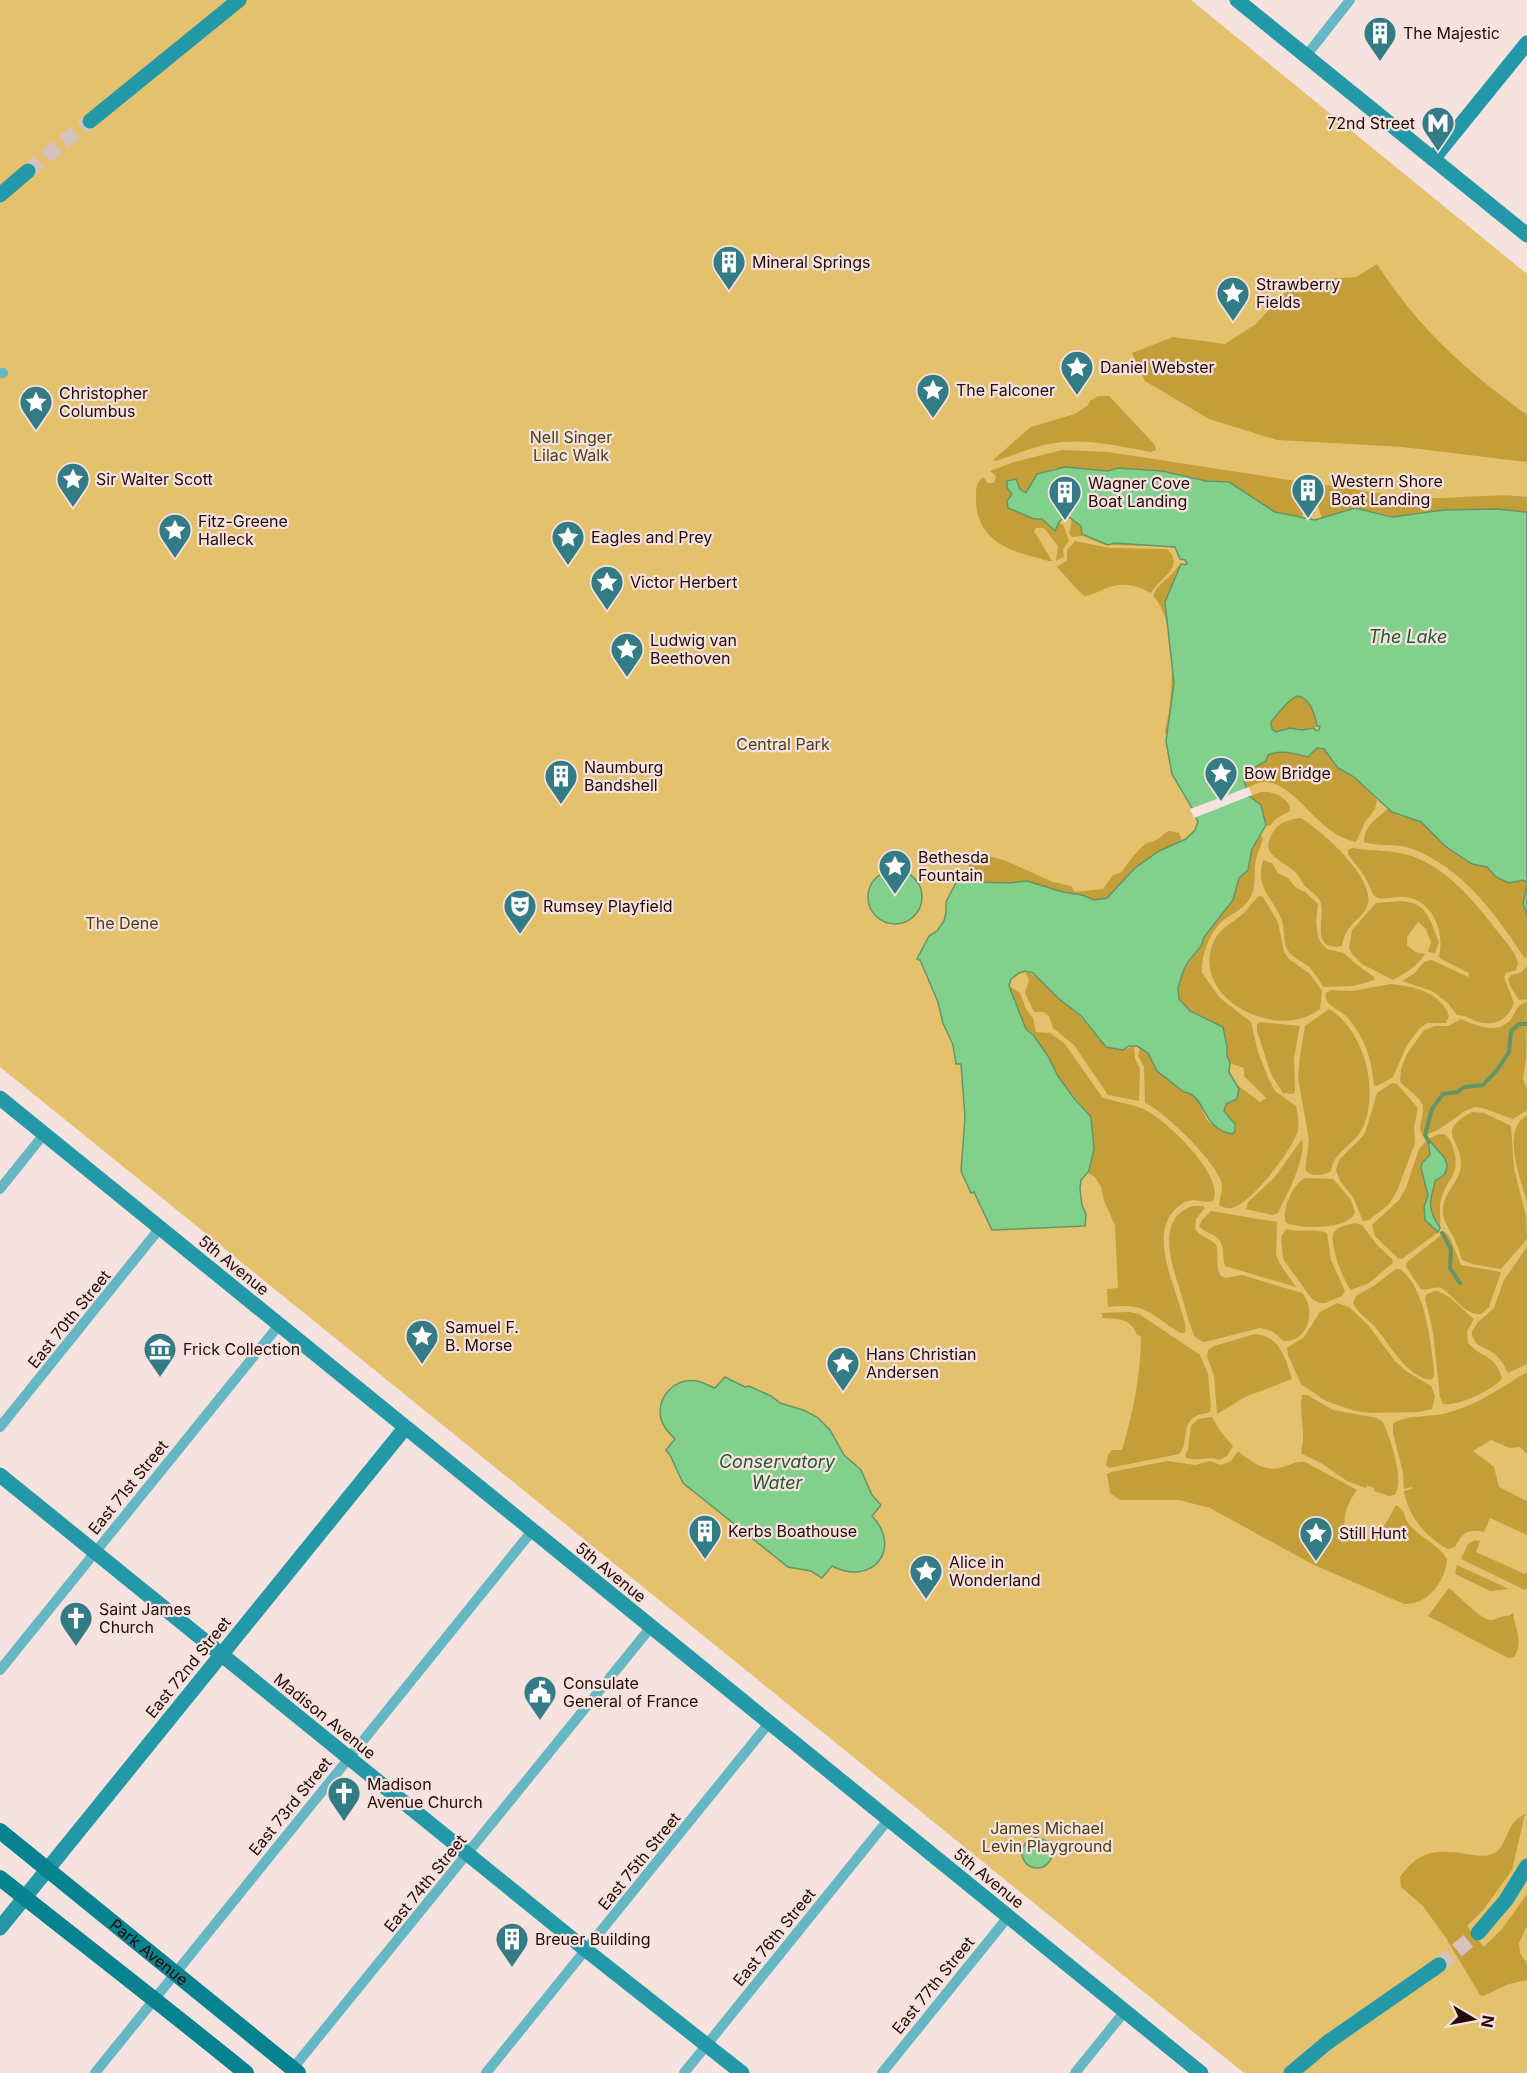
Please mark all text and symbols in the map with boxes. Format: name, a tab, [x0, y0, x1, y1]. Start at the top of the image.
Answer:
building icon: The Majestic	[1362, 15, 1398, 62]
place label: The Majestic	[1403, 23, 1500, 43]
metro station icon: 72nd Street	[1420, 105, 1456, 152]
place label: 72nd Street	[1327, 113, 1415, 133]
building icon: Mineral Springs	[711, 244, 747, 291]
place label: Mineral Springs	[752, 252, 870, 272]
place label: Strawberry Fields	[1256, 274, 1340, 312]
place icon: Strawberry Fields	[1215, 275, 1251, 322]
place icon: Daniel Webster	[1059, 349, 1095, 396]
place label: Daniel Webster	[1100, 357, 1215, 377]
place icon: The Falconer	[915, 372, 951, 419]
place label: The Falconer	[956, 380, 1055, 400]
place label: Christopher Columbus	[59, 383, 148, 421]
place icon: Christopher Columbus	[18, 384, 54, 431]
park label: Nell Singer Lilac Walk	[530, 427, 612, 465]
place icon: Sir Walter Scott	[55, 461, 91, 508]
place label: Sir Walter Scott	[96, 469, 213, 489]
place label: Western Shore Boat Landing	[1331, 471, 1443, 509]
building icon: Western Shore Boat Landing	[1290, 472, 1326, 519]
place label: Wagner Cove Boat Landing	[1088, 473, 1190, 511]
building icon: Wagner Cove Boat Landing	[1047, 474, 1083, 521]
place label: Fitz-Greene Halleck	[198, 511, 288, 549]
place icon: Fitz-Greene Halleck	[157, 512, 193, 559]
place icon: Eagles and Prey	[550, 519, 586, 566]
place label: Eagles and Prey	[591, 527, 712, 547]
place icon: Victor Herbert	[589, 564, 625, 611]
place label: Victor Herbert	[630, 572, 737, 592]
water label: The Lake	[1369, 626, 1447, 647]
place label: Ludwig van Beethoven	[650, 630, 737, 668]
place icon: Ludwig van Beethoven	[609, 631, 645, 678]
park label: Central Park	[736, 734, 830, 754]
place icon: Bow Bridge	[1203, 755, 1239, 802]
place label: Naumburg Bandshell	[584, 757, 663, 795]
building icon: Naumburg Bandshell	[543, 758, 579, 805]
place label: Bow Bridge	[1244, 763, 1331, 783]
place label: Bethesda Fountain	[918, 847, 989, 885]
place icon: Bethesda Fountain	[877, 848, 913, 895]
theatre icon: Rumsey Playfield	[502, 888, 538, 935]
place label: Rumsey Playfield	[543, 896, 673, 916]
park label: The Dene	[85, 913, 159, 933]
street label: 5th Avenue	[195, 1230, 273, 1300]
street label: East 70th Street	[23, 1266, 115, 1372]
place label: Samuel F. B. Morse	[445, 1317, 519, 1355]
place icon: Samuel F. B. Morse	[404, 1318, 440, 1365]
museum icon: Frick Collection	[142, 1331, 178, 1378]
place label: Frick Collection	[183, 1339, 300, 1359]
place label: Hans Christian Andersen	[866, 1344, 977, 1382]
place icon: Hans Christian Andersen	[825, 1345, 861, 1392]
street label: East 71st Street	[84, 1436, 172, 1538]
water label: Conservatory Water	[719, 1451, 836, 1493]
building icon: Kerbs Boathouse	[687, 1513, 723, 1560]
place icon: Still Hunt	[1298, 1515, 1334, 1562]
place label: Kerbs Boathouse	[728, 1521, 857, 1541]
place label: Still Hunt	[1339, 1523, 1407, 1543]
street label: 5th Avenue	[572, 1537, 650, 1607]
place label: Alice in Wonderland	[949, 1552, 1041, 1590]
place icon: Alice in Wonderland	[908, 1553, 944, 1600]
place label: Saint James Church	[99, 1599, 191, 1637]
church icon: Saint James Church	[58, 1600, 94, 1647]
street label: East 72nd Street	[141, 1612, 235, 1722]
street label: Madison Avenue	[270, 1669, 380, 1763]
place label: Consulate General of France	[563, 1673, 698, 1711]
public building icon: Consulate General of France	[522, 1674, 558, 1721]
street label: East 73rd Street	[244, 1753, 336, 1859]
place label: Madison Avenue Church	[367, 1774, 483, 1812]
church icon: Madison Avenue Church	[326, 1775, 362, 1822]
street label: East 75th Street	[594, 1808, 684, 1914]
park label: James Michael Levin Playground	[982, 1818, 1112, 1856]
street label: East 74th Street	[380, 1830, 470, 1936]
street label: 5th Avenue	[950, 1843, 1028, 1913]
street label: East 76th Street	[729, 1884, 819, 1990]
street label: Park Avenue	[106, 1914, 192, 1990]
building icon: Breuer Building	[494, 1921, 530, 1968]
place label: Breuer Building	[535, 1929, 650, 1949]
street label: East 77th Street	[888, 1932, 978, 2038]
north arrow	[1443, 1989, 1503, 2049]
text: N	[1477, 2014, 1499, 2029]

